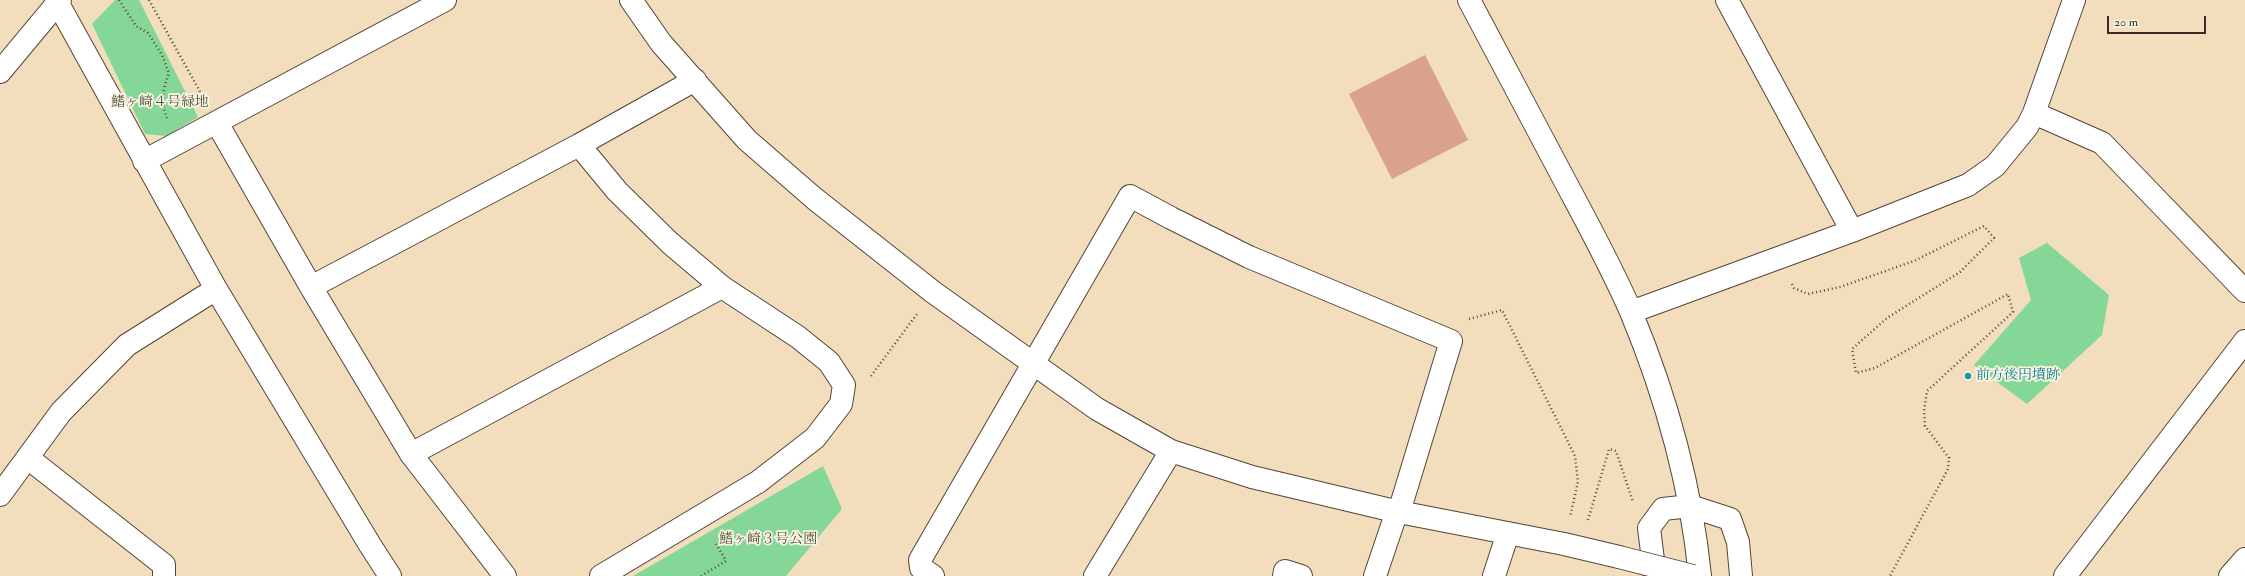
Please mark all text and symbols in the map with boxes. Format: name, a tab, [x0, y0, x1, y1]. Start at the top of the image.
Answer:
scale bar	[2109, 8, 2208, 34]
text: 20 m	[2114, 15, 2138, 30]
park label: 鰭ヶ崎４号緑地	[111, 95, 209, 111]
place label: 前方後円墳跡	[1976, 368, 2060, 384]
marker: 前方後円墳跡	[1963, 371, 1973, 381]
park label: 鰭ヶ崎３号公園	[719, 532, 817, 548]

